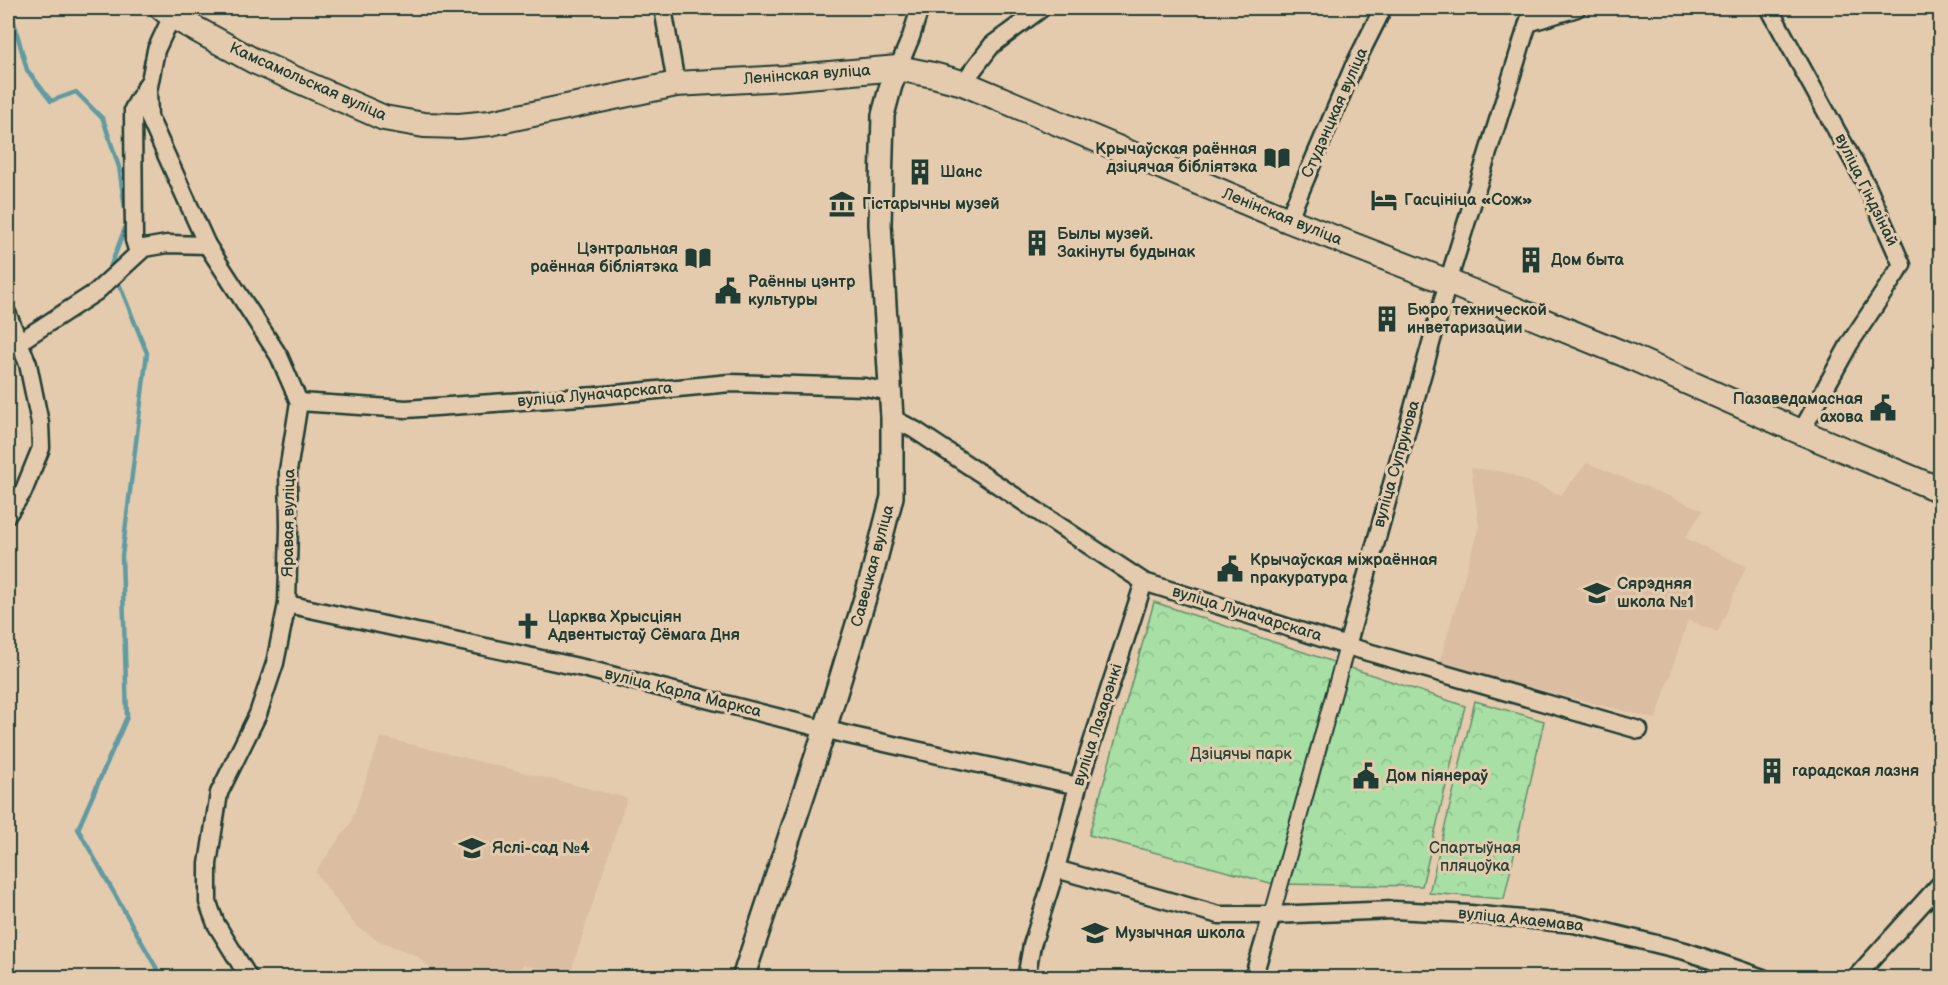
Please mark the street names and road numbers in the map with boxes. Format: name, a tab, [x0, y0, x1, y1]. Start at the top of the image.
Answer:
street label: Камсамольская вуліца	[227, 39, 390, 125]
street label: Студэнцкая вуліца	[1298, 44, 1373, 181]
street label: Ленінская вуліца	[742, 61, 872, 89]
street label: вуліца Гіндзінай	[1831, 131, 1901, 249]
street label: Ленінская вуліца	[1218, 184, 1345, 250]
street label: вуліца Луначарскага	[517, 379, 674, 411]
street label: вуліца Супрунова	[1370, 398, 1424, 530]
street label: Яравая вуліца	[279, 468, 299, 577]
street label: Савецкая вуліца	[848, 502, 899, 629]
street label: вуліца Луначарскага	[1170, 582, 1325, 646]
street label: вуліца Лазарэнкі	[1069, 661, 1127, 789]
street label: вуліца Карла Маркса	[603, 664, 764, 722]
street label: вуліца Акаемава	[1457, 904, 1585, 936]

